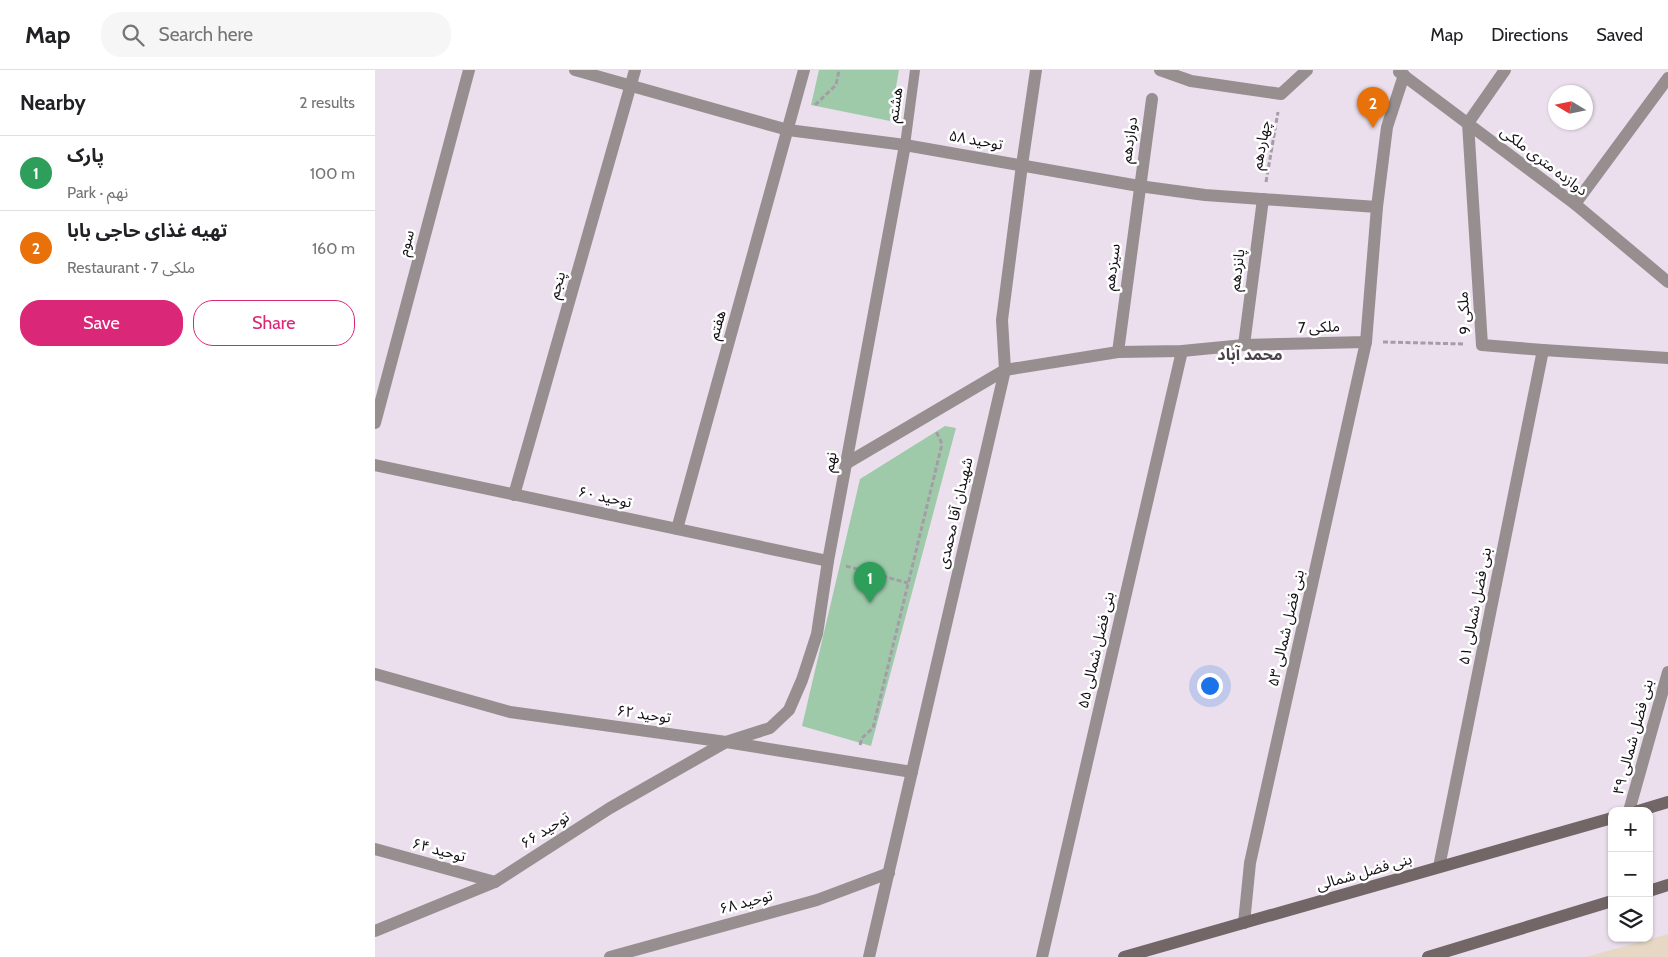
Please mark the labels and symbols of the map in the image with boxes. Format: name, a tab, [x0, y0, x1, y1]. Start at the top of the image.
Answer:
north arrow	[1548, 85, 1593, 130]
street label: هشتم	[884, 86, 908, 124]
pin: 2	[1357, 87, 1389, 128]
street label: دوازدهم	[1117, 116, 1143, 165]
street label: چهاردهم	[1248, 119, 1276, 172]
street label: دوازده متری ملکی	[1497, 122, 1591, 200]
street label: توحید ۵۸	[948, 126, 1004, 154]
street label: سوم	[394, 228, 420, 258]
street label: سیزدهم	[1100, 242, 1126, 292]
street label: پانزدهم	[1225, 248, 1251, 292]
street label: پنجم	[545, 269, 571, 301]
street label: ملکی 9	[1454, 291, 1474, 335]
street label: هفتم	[704, 308, 732, 342]
street label: ملکی 7	[1298, 317, 1340, 337]
district label: محمد آباد	[1217, 344, 1283, 364]
street label: نهم	[819, 451, 843, 474]
street label: شهیدان آقا محمدی	[933, 455, 977, 570]
street label: توحید ۶۰	[576, 483, 634, 511]
street label: بنی فضل شمالی ۵۱	[1455, 546, 1495, 666]
pin: 1	[854, 562, 886, 603]
street label: بنی فضل شمالی ۵۳	[1264, 568, 1308, 688]
street label: بنی فضل شمالی ۵۵	[1074, 590, 1118, 710]
your location	[1197, 673, 1223, 699]
street label: بنی فضل شمالی ۴۹	[1609, 677, 1657, 797]
street label: توحید ۶۲	[616, 701, 672, 727]
street label: توحید ۶۶	[517, 808, 573, 852]
street label: توحید ۶۴	[410, 834, 468, 866]
street label: بنی فضل شمالی	[1314, 850, 1414, 894]
street label: توحید ۶۸	[717, 886, 775, 918]

